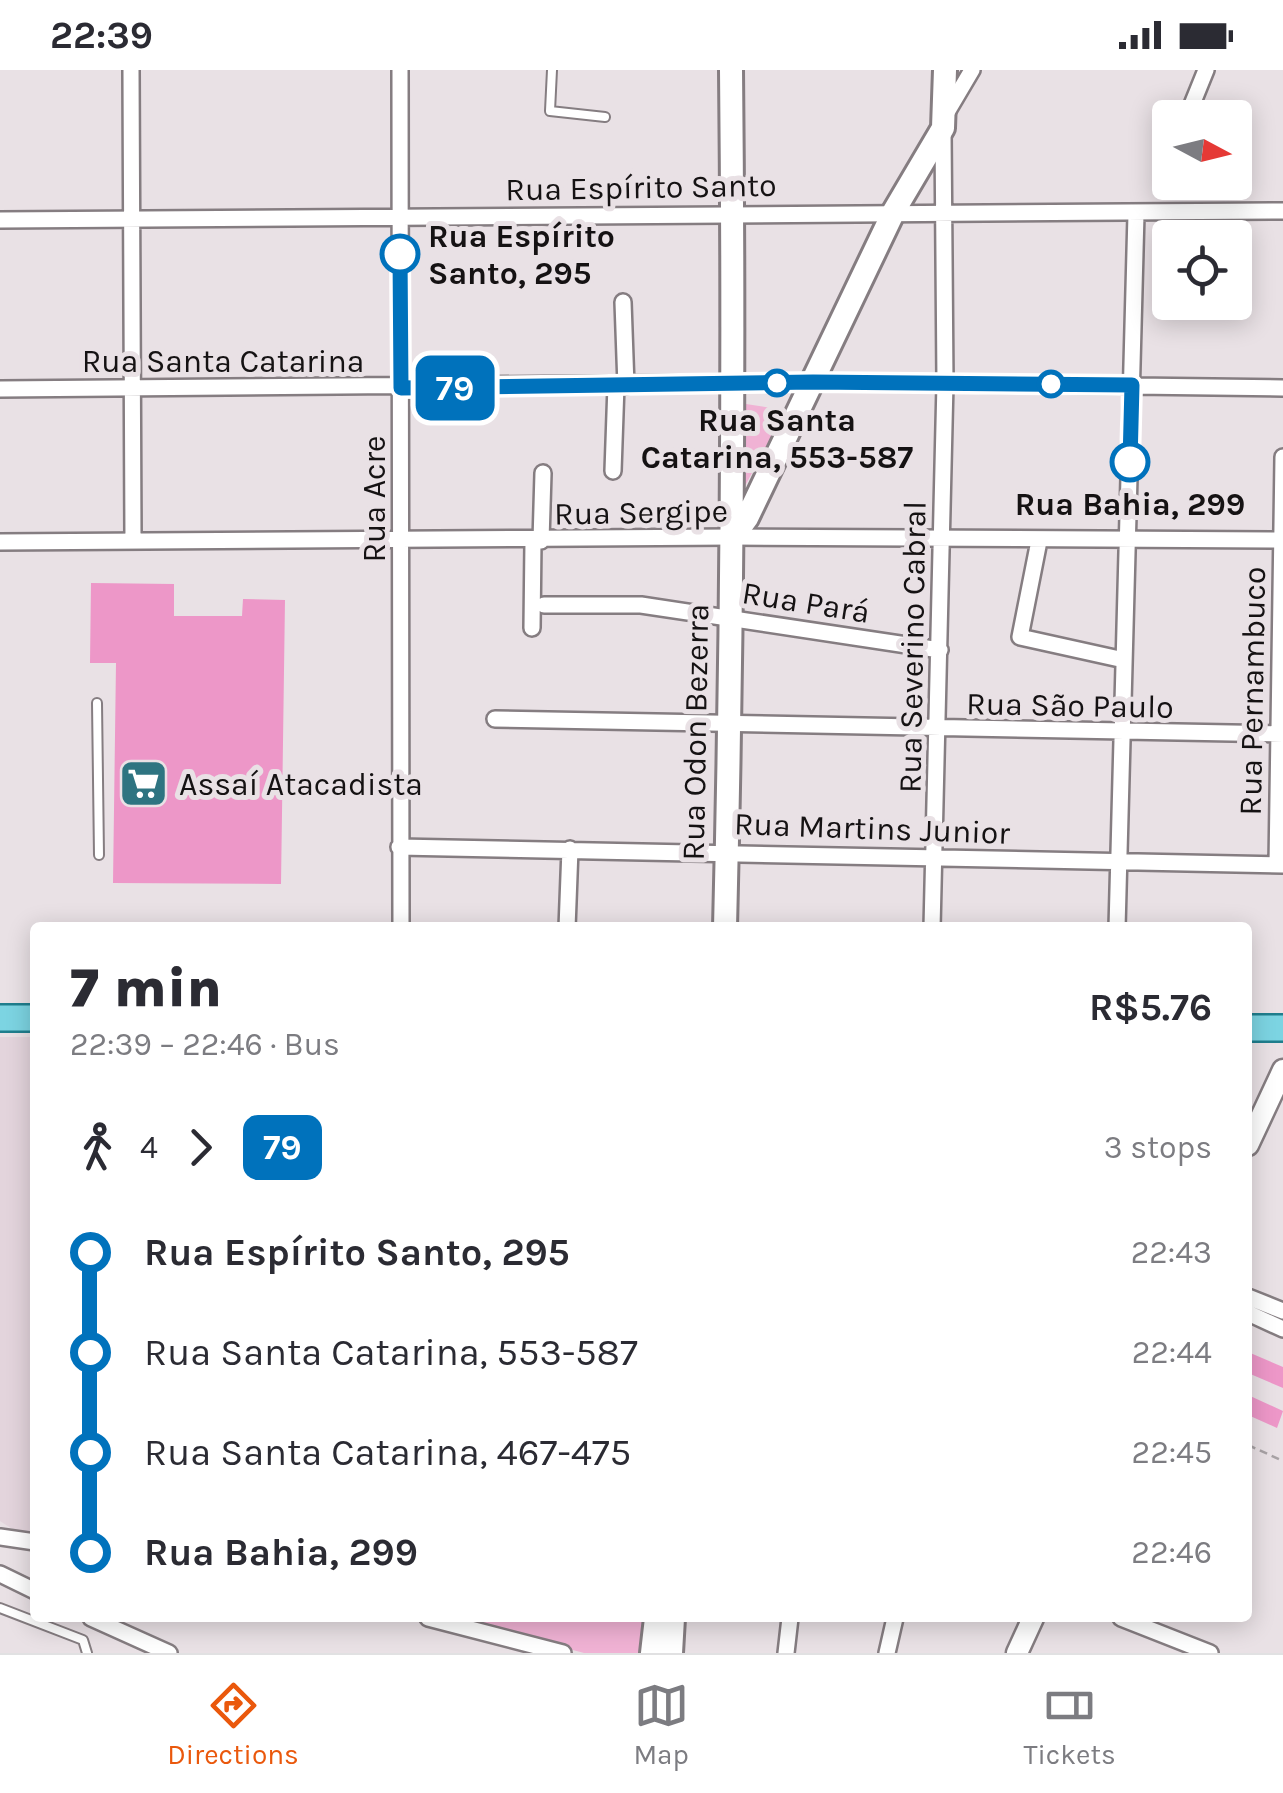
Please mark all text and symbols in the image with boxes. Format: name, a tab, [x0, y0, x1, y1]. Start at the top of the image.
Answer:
text: 22:39	[50, 13, 153, 58]
north arrow	[1152, 100, 1252, 200]
map controls	[1152, 100, 1252, 320]
street label: Rua Espírito Santo	[505, 167, 777, 208]
place label: Rua Espírito Santo, 295	[428, 218, 615, 292]
button: locate	[1152, 220, 1252, 320]
marker: Rua Espírito Santo, 295	[381, 235, 419, 273]
street label: Rua Santa Catarina	[82, 343, 364, 380]
line badge: 79	[410, 356, 500, 420]
text: 79	[436, 368, 474, 409]
marker: Rua Santa Catarina, 553-587	[764, 370, 790, 396]
unlabelled marker	[1038, 371, 1064, 397]
place label: Rua Santa Catarina, 553-587	[641, 402, 913, 476]
street label: Rua Acre	[356, 435, 393, 563]
marker: Rua Bahia, 299	[1111, 443, 1149, 481]
place label: Rua Bahia, 299	[1015, 486, 1245, 523]
street label: Rua Sergipe	[554, 492, 728, 533]
street label: Rua Severino Cabral	[891, 501, 934, 793]
street label: Rua Pernambuco	[1232, 566, 1273, 816]
street label: Rua Pará	[739, 574, 872, 631]
street label: Rua Odon Bezerra	[675, 603, 716, 861]
street label: Rua São Paulo	[966, 685, 1174, 726]
supermarket icon: Assaí Atacadista	[118, 758, 170, 810]
place label: Assaí Atacadista	[179, 766, 423, 803]
street label: Rua Martins Junior	[733, 805, 1011, 852]
text: 7 min	[70, 956, 222, 1020]
text: R$5.76	[1089, 985, 1212, 1030]
text: 22:39 – 22:46 · Bus	[70, 1026, 340, 1063]
icon: walk	[70, 1120, 125, 1175]
icon: forward	[173, 1120, 228, 1175]
text: 79	[263, 1127, 302, 1168]
text: 4	[140, 1129, 158, 1166]
text: 3 stops	[1104, 1129, 1212, 1166]
text: Rua Espírito Santo, 295	[144, 1230, 570, 1275]
text: 22:43	[1131, 1234, 1212, 1271]
text: Rua Santa Catarina, 553-587	[144, 1330, 638, 1375]
text: 22:44	[1132, 1334, 1212, 1371]
text: Rua Santa Catarina, 467-475	[144, 1430, 631, 1475]
text: 22:45	[1132, 1434, 1212, 1471]
text: Rua Bahia, 299	[144, 1530, 418, 1575]
text: 22:46	[1131, 1534, 1212, 1571]
tab: Directions	[167, 1678, 299, 1771]
tab: Map	[633, 1678, 689, 1771]
tab: Tickets	[1023, 1678, 1116, 1771]

